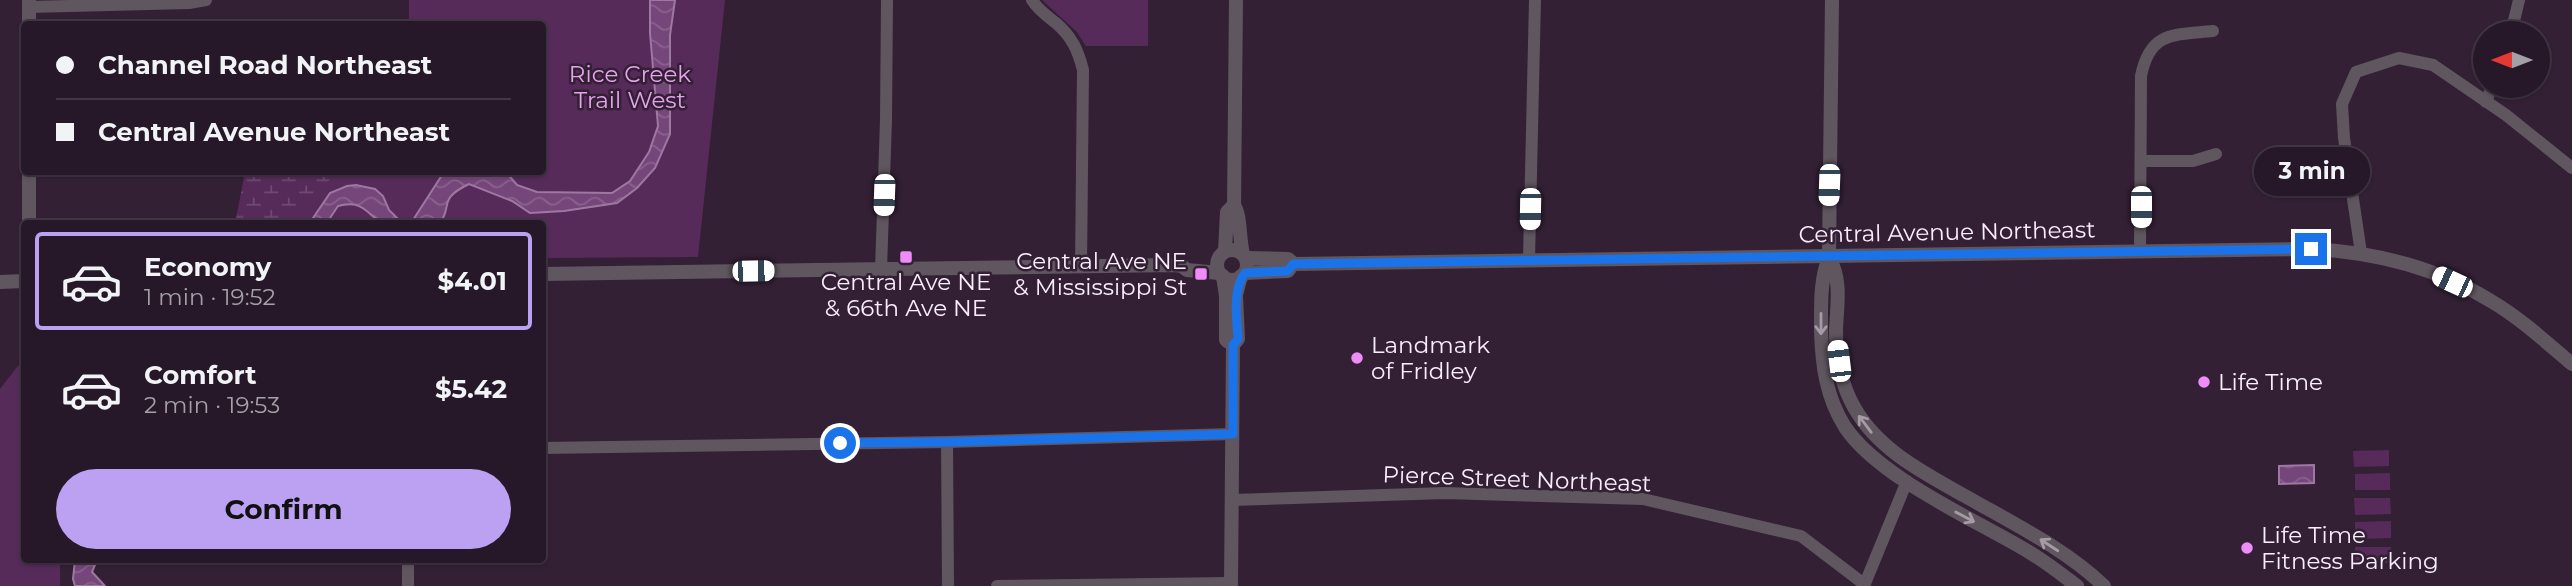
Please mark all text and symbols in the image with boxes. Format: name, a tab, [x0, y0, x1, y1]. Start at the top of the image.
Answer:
north arrow	[2473, 21, 2550, 98]
map controls	[2473, 21, 2550, 98]
text: Channel Road Northeast	[98, 49, 432, 81]
park label: Rice Creek Trail West	[569, 60, 691, 114]
text: Central Avenue Northeast	[98, 116, 450, 148]
callout: 3 min	[2253, 148, 2369, 196]
text: 3 min	[2278, 157, 2346, 185]
car	[1818, 164, 1841, 206]
car	[873, 174, 896, 216]
car	[2131, 186, 2152, 228]
car	[1520, 188, 1541, 230]
street label: Central Avenue Northeast	[1798, 215, 2096, 249]
route end	[2295, 233, 2327, 265]
place label: Central Ave NE & Mississippi St	[1013, 247, 1187, 301]
marker: Central Ave NE & 66th Ave NE	[898, 249, 914, 265]
icon: car	[60, 250, 123, 313]
text: Economy	[144, 251, 271, 283]
car	[732, 260, 775, 282]
car	[2429, 264, 2476, 300]
text: $4.01	[438, 265, 507, 297]
marker: Central Ave NE & Mississippi St	[1193, 266, 1209, 282]
place label: Central Ave NE & 66th Ave NE	[821, 268, 991, 322]
text: 1 min · 19:52	[144, 283, 275, 311]
one-way arrow	[1814, 312, 1828, 335]
place label: Landmark of Fridley	[1371, 331, 1490, 385]
car	[1827, 339, 1852, 383]
marker: Landmark of Fridley	[1349, 350, 1365, 366]
icon: car	[60, 358, 123, 421]
text: Comfort	[144, 359, 256, 391]
place label: Life Time	[2218, 368, 2323, 396]
text: $5.42	[435, 373, 507, 405]
marker: Life Time	[2196, 374, 2212, 390]
text: 2 min · 19:53	[144, 391, 280, 419]
one-way arrow	[1858, 415, 1872, 434]
route start	[824, 427, 856, 459]
street label: Pierce Street Northeast	[1382, 460, 1652, 498]
button: Confirm	[56, 469, 511, 549]
one-way arrow	[1954, 510, 1975, 524]
place label: Life Time Fitness Parking	[2261, 521, 2439, 575]
one-way arrow	[2040, 538, 2059, 553]
marker: Life Time Fitness Parking	[2239, 540, 2255, 556]

